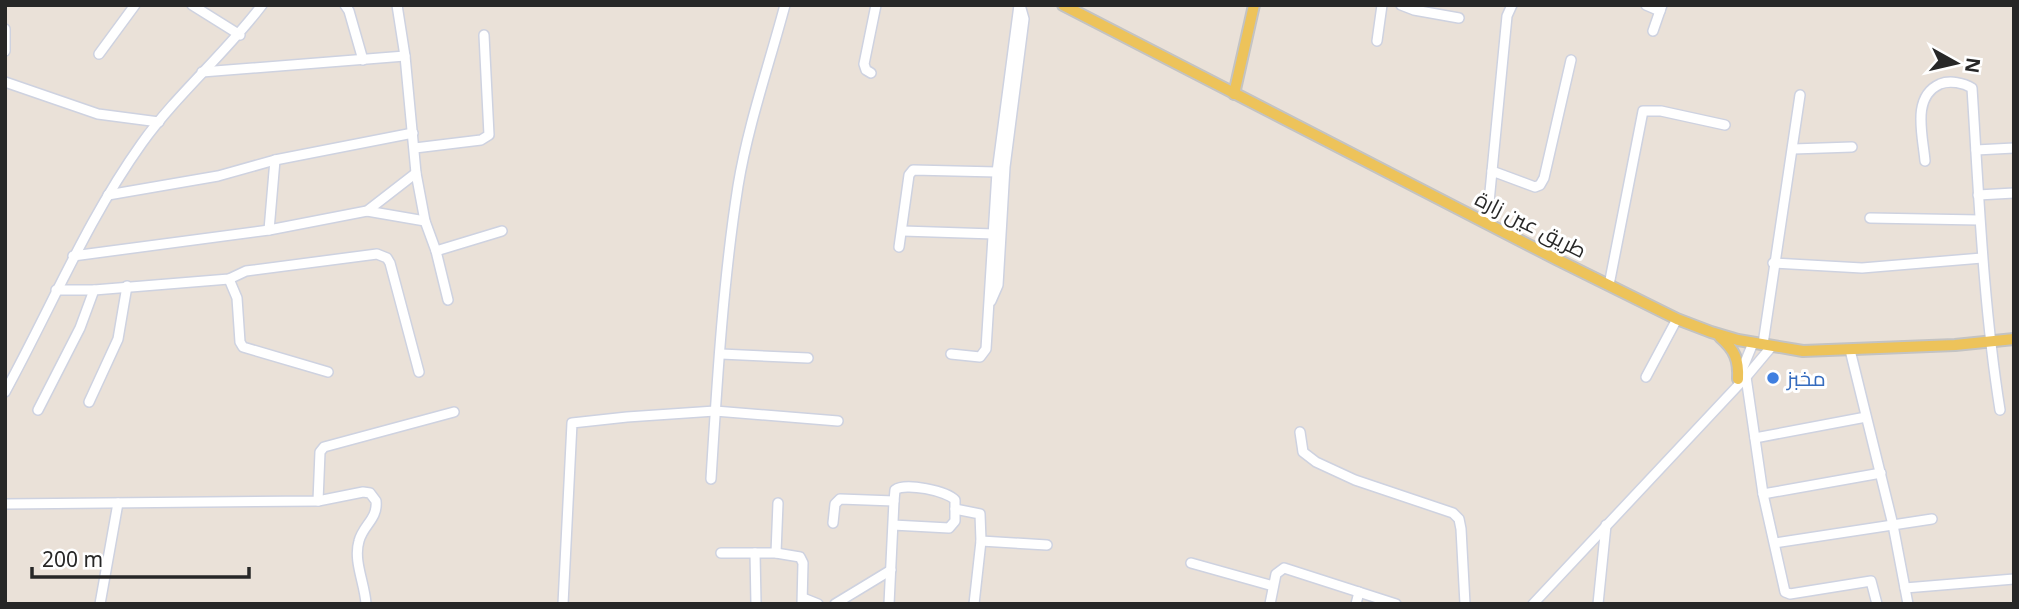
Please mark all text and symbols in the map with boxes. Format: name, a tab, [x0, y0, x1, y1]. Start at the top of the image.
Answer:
north arrow	[1921, 28, 1991, 98]
text: N	[1959, 56, 1987, 75]
street label: طريق عين زارة	[1471, 184, 1591, 264]
place label: مخبز	[1786, 364, 1826, 392]
marker: مخبز	[1765, 370, 1781, 386]
scale bar	[32, 536, 248, 580]
text: 200 m	[42, 545, 103, 573]

